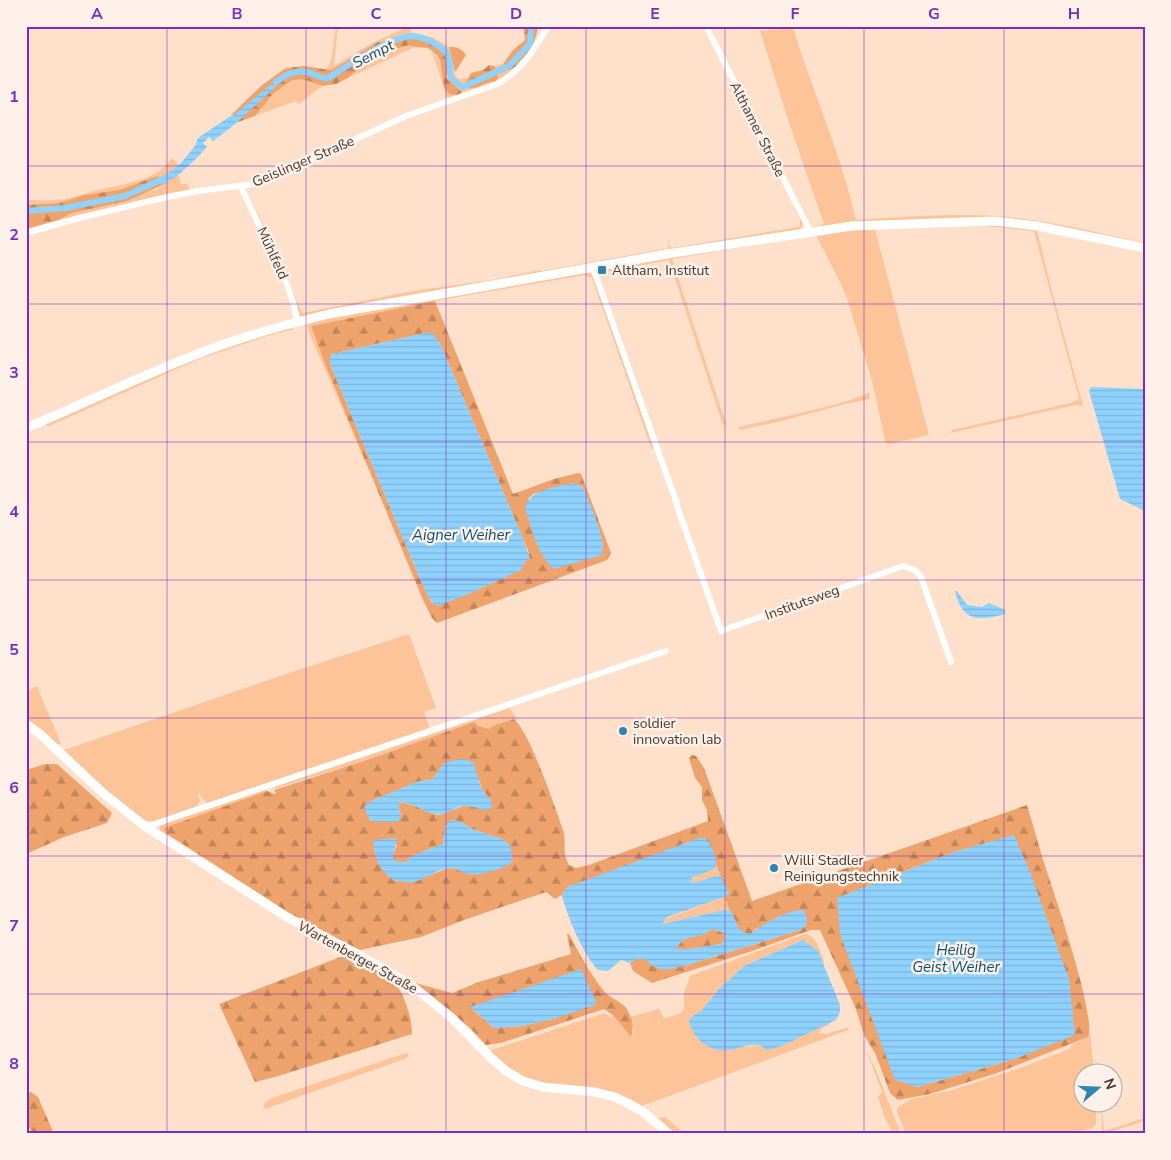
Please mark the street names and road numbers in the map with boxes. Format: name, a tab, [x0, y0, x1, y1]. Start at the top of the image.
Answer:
street label: Althamer Straße	[725, 78, 790, 180]
street label: Geislinger Straße	[249, 131, 357, 192]
street label: Mühlfeld	[252, 224, 293, 283]
street label: Institutsweg	[762, 580, 842, 625]
street label: Wartenberger Straße	[294, 917, 421, 998]

